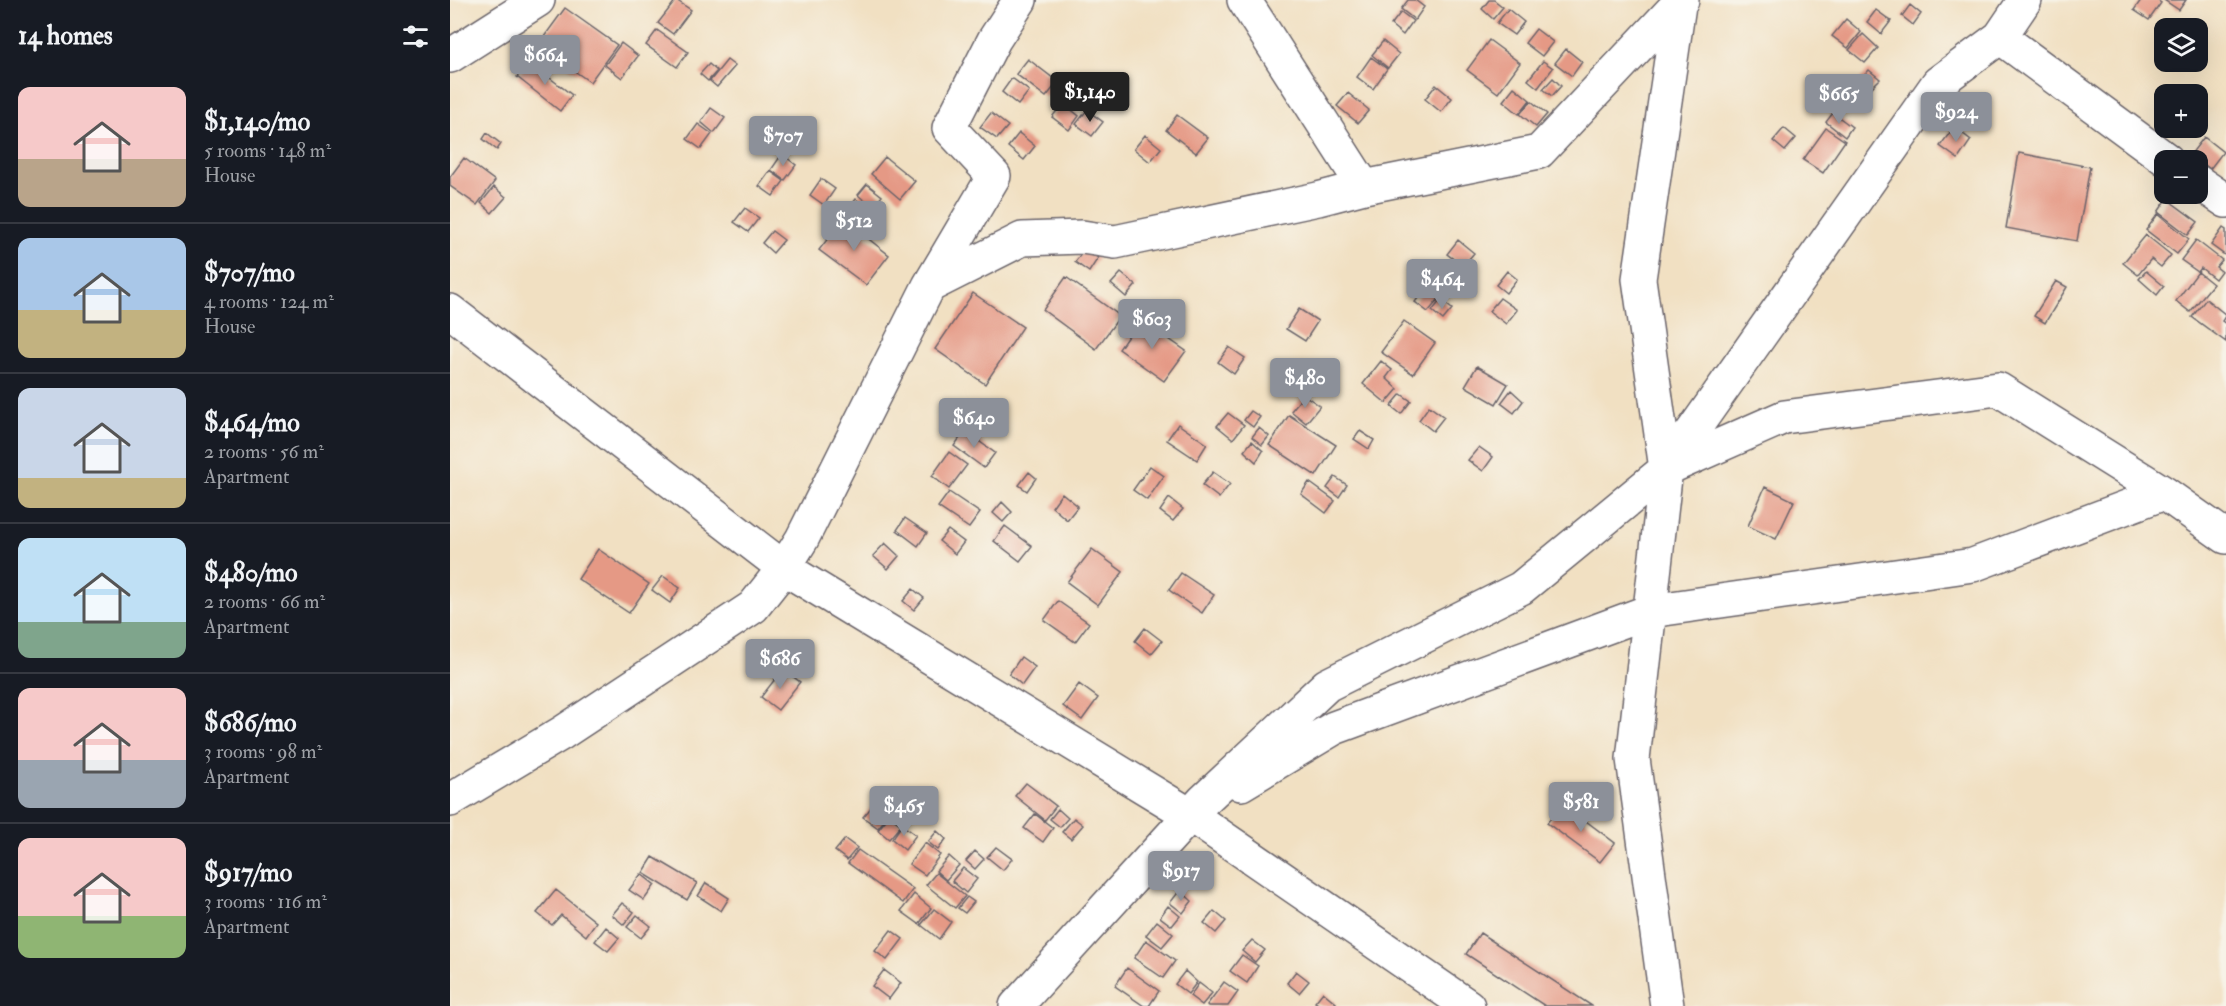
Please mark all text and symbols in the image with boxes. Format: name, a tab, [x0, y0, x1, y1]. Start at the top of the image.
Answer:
map controls	[2154, 18, 2208, 204]
button: layers	[2154, 18, 2208, 72]
text: 14 homes	[18, 20, 113, 52]
icon: filters	[399, 20, 432, 53]
pin: $664	[509, 35, 581, 86]
text: $664	[524, 42, 566, 67]
pin: $1,140	[1041, 72, 1139, 123]
pin: $665	[1803, 74, 1875, 125]
text: $1,140	[1064, 79, 1116, 104]
text: $665	[1819, 81, 1859, 106]
button: +	[2154, 84, 2208, 138]
pin: $924	[1920, 92, 1992, 143]
text: $924	[1935, 99, 1977, 124]
text: $1,140/mo	[204, 106, 310, 138]
icon: home	[66, 111, 138, 183]
pin: $707	[747, 116, 819, 167]
text: $707	[763, 123, 803, 148]
text: 5 rooms · 148 m²	[204, 138, 331, 163]
button: −	[2154, 150, 2208, 204]
text: House	[204, 163, 255, 188]
pin: $512	[818, 201, 890, 252]
text: $512	[835, 208, 873, 233]
text: $707/mo	[204, 257, 295, 289]
pin: $464	[1406, 259, 1478, 310]
icon: home	[66, 262, 138, 334]
text: $464	[1421, 266, 1463, 291]
text: 4 rooms · 124 m²	[204, 289, 334, 314]
pin: $603	[1116, 299, 1188, 350]
text: $603	[1132, 306, 1172, 331]
text: House	[204, 314, 255, 339]
pin: $480	[1269, 358, 1341, 409]
text: $480	[1284, 365, 1326, 390]
pin: $640	[938, 398, 1010, 449]
text: $640	[953, 405, 995, 430]
text: $464/mo	[204, 407, 300, 439]
icon: home	[66, 412, 138, 484]
text: 2 rooms · 56 m²	[204, 439, 324, 464]
text: Apartment	[204, 464, 289, 489]
text: $480/mo	[204, 557, 298, 589]
icon: home	[66, 562, 138, 634]
text: 2 rooms · 66 m²	[204, 589, 325, 614]
text: Apartment	[204, 614, 289, 639]
pin: $686	[744, 639, 816, 690]
text: $686	[760, 646, 800, 671]
text: $686/mo	[204, 707, 296, 739]
icon: home	[66, 712, 138, 784]
text: 3 rooms · 98 m²	[204, 739, 322, 764]
text: Apartment	[204, 764, 289, 789]
pin: $581	[1545, 782, 1617, 833]
pin: $465	[868, 786, 940, 837]
text: $581	[1563, 789, 1599, 814]
text: $465	[884, 793, 924, 818]
pin: $917	[1145, 851, 1217, 902]
text: $917/mo	[204, 857, 292, 889]
text: $917	[1162, 858, 1200, 883]
icon: home	[66, 862, 138, 934]
text: 3 rooms · 116 m²	[204, 889, 327, 914]
text: Apartment	[204, 914, 289, 939]

